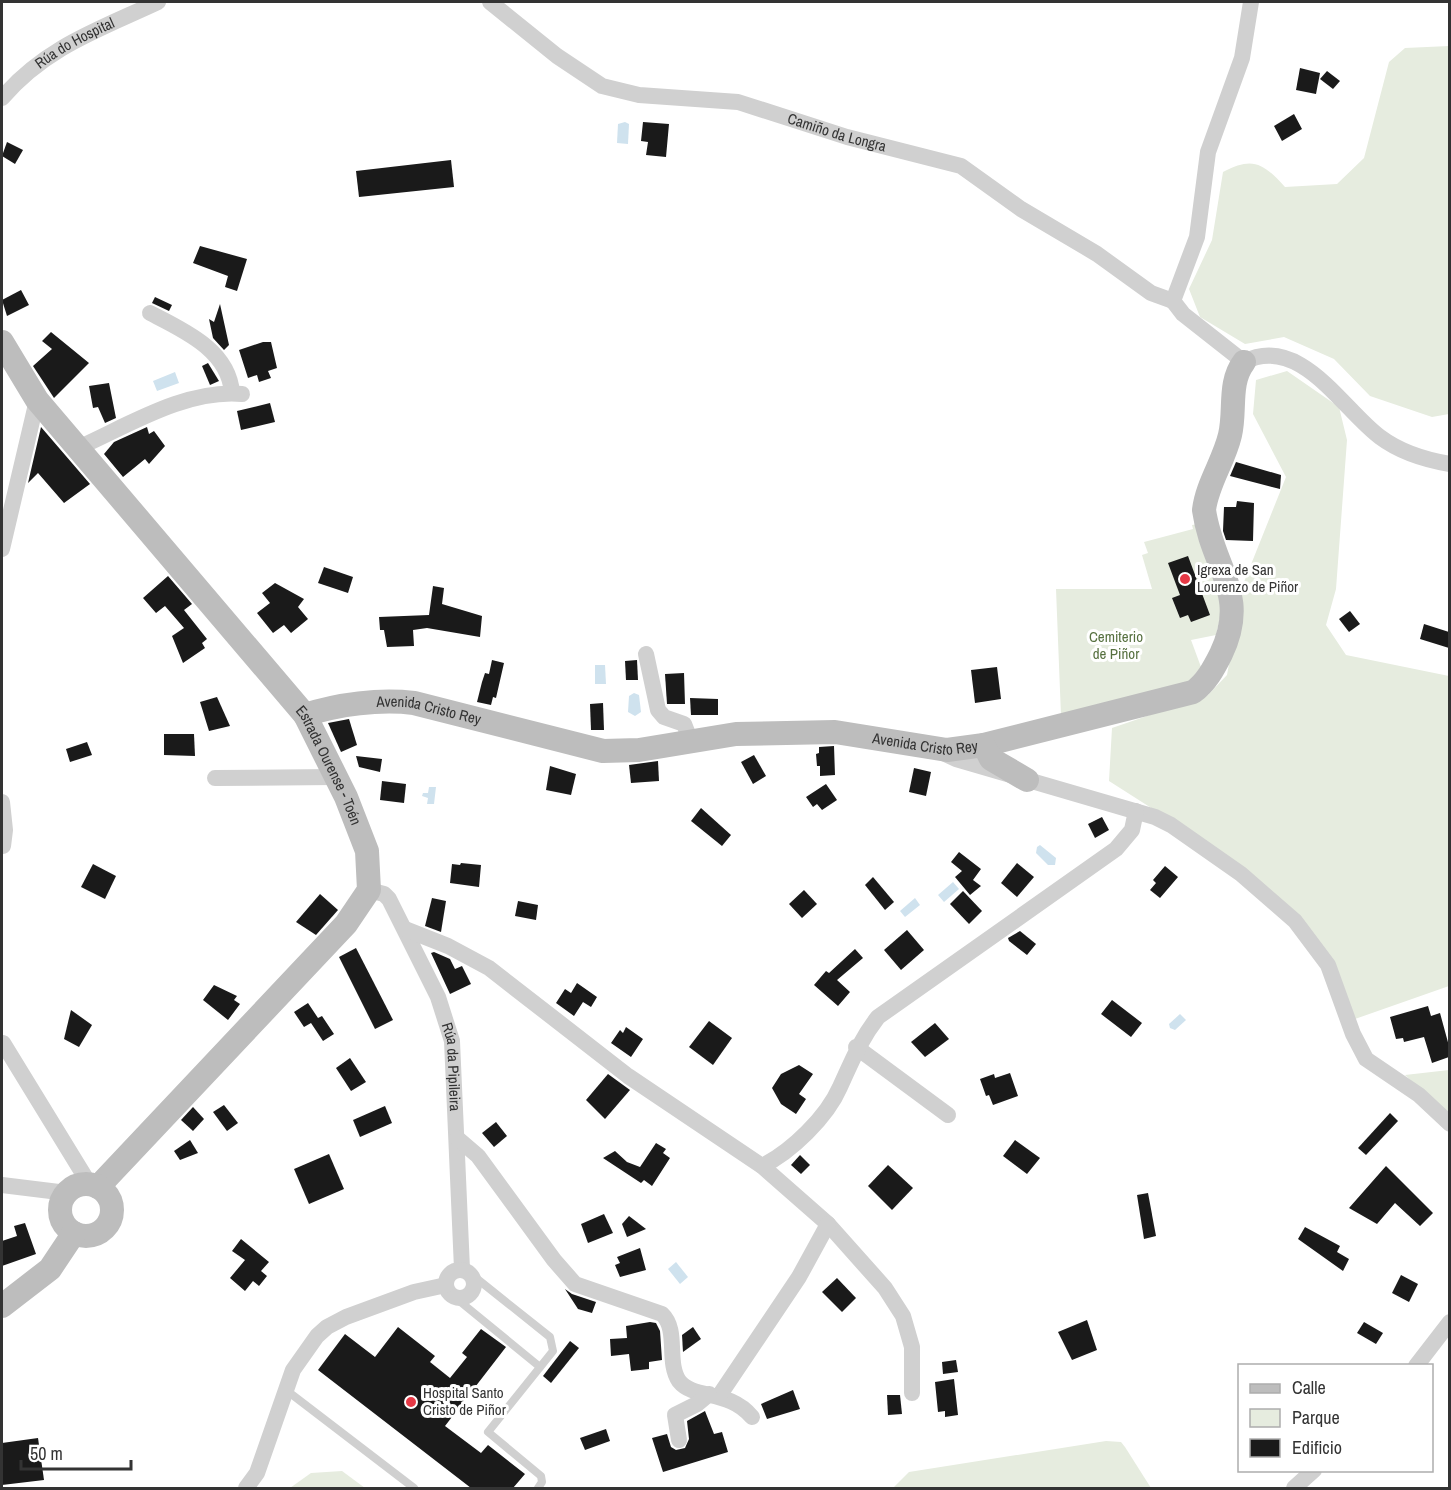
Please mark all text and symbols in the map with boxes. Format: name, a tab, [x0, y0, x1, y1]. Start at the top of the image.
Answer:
street label: Rúa do Hospital	[30, 12, 118, 73]
street label: Camiño da Longra	[785, 108, 889, 157]
place label: Igrexa de San Lourenzo de Piñor	[1197, 559, 1298, 597]
marker: Igrexa de San Lourenzo de Piñor	[1178, 572, 1192, 586]
park label: Cemiterio de Piñor	[1089, 626, 1143, 664]
street label: Avenida Cristo Rey	[375, 691, 484, 730]
street label: Estrada Ourense - Toén	[291, 701, 367, 828]
street label: Avenida Cristo Rey	[870, 727, 980, 760]
street label: Rúa da Pipileira	[437, 1020, 466, 1112]
legend	[1238, 1364, 1433, 1472]
text: Calle	[1292, 1375, 1326, 1400]
place label: Hospital Santo Cristo de Piñor	[423, 1382, 506, 1420]
marker: Hospital Santo Cristo de Piñor	[404, 1395, 418, 1409]
text: Parque	[1292, 1405, 1340, 1430]
scale bar	[21, 1433, 130, 1471]
text: Edificio	[1292, 1435, 1342, 1460]
text: 50 m	[30, 1441, 63, 1466]

